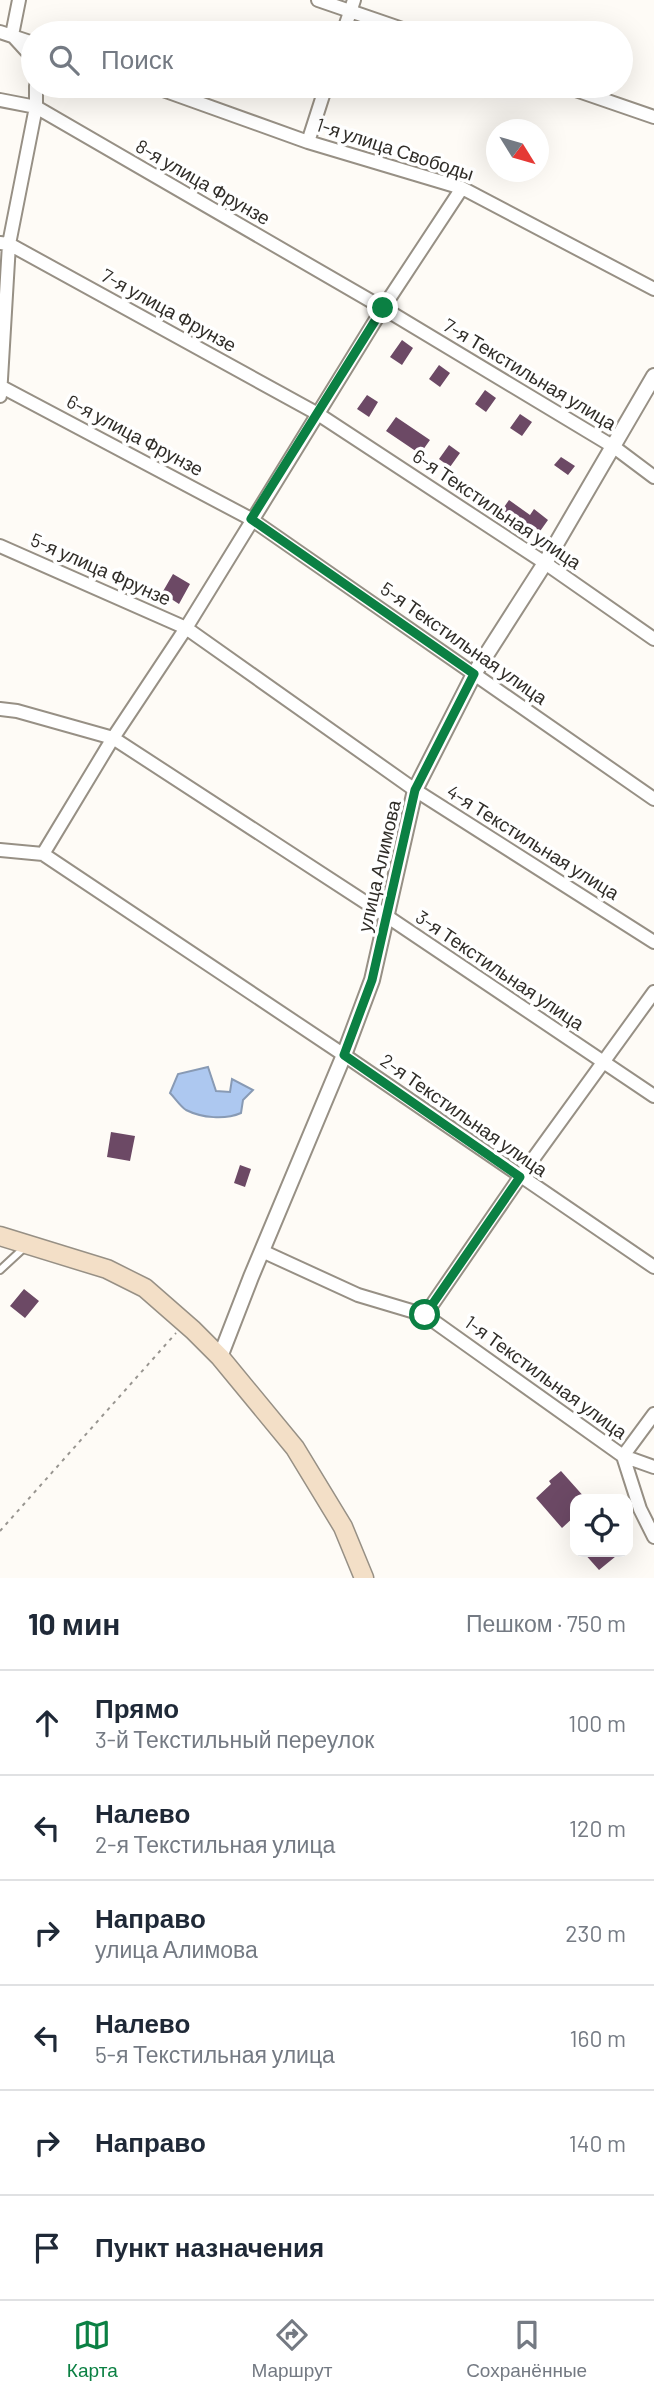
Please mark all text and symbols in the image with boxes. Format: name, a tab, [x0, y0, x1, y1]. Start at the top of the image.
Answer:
search box	[21, 21, 633, 98]
icon: search	[45, 41, 83, 79]
text: Поиск	[101, 43, 173, 74]
street label: 1-я улица Свободы	[314, 112, 477, 185]
north arrow	[486, 119, 549, 182]
street label: 8-я улица Фрунзе	[132, 134, 275, 229]
street label: 7-я улица Фрунзе	[98, 263, 241, 356]
route end	[367, 292, 398, 323]
street label: 7-я Текстильная улица	[440, 313, 621, 434]
street label: 6-я улица Фрунзе	[63, 389, 207, 480]
street label: 6-я Текстильная улица	[409, 444, 586, 574]
street label: 5-я улица Фрунзе	[27, 527, 175, 610]
street label: 5-я Текстильная улица	[377, 576, 552, 709]
street label: 4-я Текстильная улица	[443, 779, 624, 904]
street label: улица Алимова	[352, 797, 405, 934]
street label: 3-я Текстильная улица	[412, 905, 589, 1035]
street label: 2-я Текстильная улица	[376, 1048, 553, 1181]
route start	[409, 1299, 440, 1330]
street label: 1-я Текстильная улица	[461, 1310, 632, 1443]
map controls	[570, 1494, 633, 1557]
button: locate	[570, 1494, 633, 1557]
text: 10 мин	[28, 1605, 120, 1641]
text: Пешком · 750 m	[466, 1609, 626, 1637]
text: Прямо	[95, 1692, 179, 1723]
icon: ahead	[28, 1704, 66, 1742]
text: 100 m	[568, 1709, 626, 1737]
text: 3-й Текстильный переулок	[95, 1725, 374, 1753]
text: Налево	[95, 1797, 190, 1828]
icon: left	[28, 1809, 66, 1847]
text: 120 m	[569, 1814, 626, 1842]
text: 2-я Текстильная улица	[95, 1830, 335, 1858]
text: Направо	[95, 1902, 206, 1933]
icon: right	[28, 1914, 66, 1952]
text: 230 m	[565, 1919, 626, 1947]
text: улица Алимова	[95, 1935, 258, 1963]
text: Налево	[95, 2007, 190, 2038]
icon: left	[28, 2019, 66, 2057]
text: 160 m	[569, 2024, 626, 2052]
text: 5-я Текстильная улица	[95, 2040, 335, 2068]
icon: right	[28, 2124, 66, 2162]
text: Направо	[95, 2126, 206, 2157]
text: 140 m	[569, 2129, 626, 2157]
icon: arrive	[28, 2229, 66, 2267]
text: Пункт назначения	[95, 2231, 324, 2262]
tab: Карта	[67, 2316, 118, 2382]
tab: Маршрут	[251, 2316, 332, 2382]
tab: Сохранённые	[466, 2316, 587, 2382]

